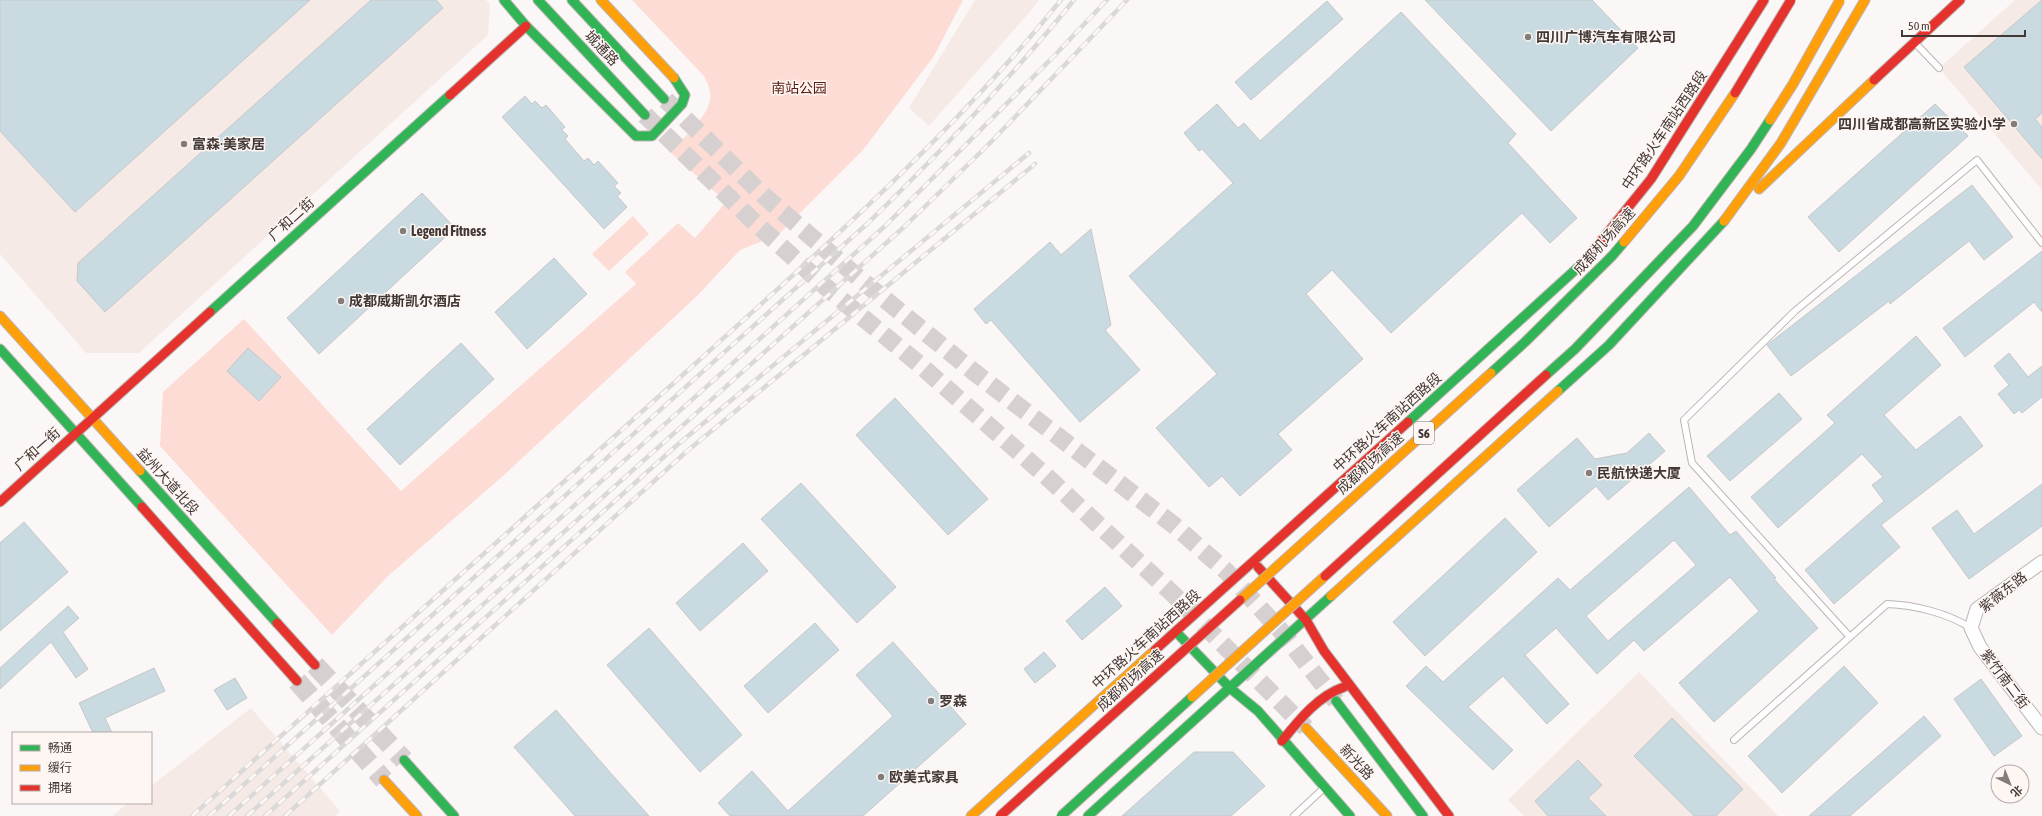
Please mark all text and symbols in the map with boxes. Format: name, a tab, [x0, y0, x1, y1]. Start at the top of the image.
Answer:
scale bar	[1902, 12, 2025, 38]
text: 50 m	[1908, 19, 1930, 33]
street label: 城通路	[582, 27, 622, 69]
place label: 四川广博汽车有限公司	[1536, 29, 1676, 45]
marker: 四川广博汽车有限公司	[1523, 32, 1533, 42]
street label: 中环路火车南站西路段	[1618, 67, 1710, 193]
park label: 南站公园	[771, 80, 827, 96]
place label: 四川省成都高新区实验小学	[1838, 116, 2006, 132]
marker: 四川省成都高新区实验小学	[2009, 119, 2019, 129]
place label: 富森·美家居	[192, 136, 265, 152]
marker: 富森·美家居	[179, 139, 189, 149]
street label: 广和二街	[265, 194, 317, 244]
street label: 成都机场高速	[1570, 204, 1638, 278]
place label: Legend Fitness	[411, 223, 486, 239]
marker: Legend Fitness	[398, 226, 408, 236]
place label: 成都威斯凯尔酒店	[349, 293, 461, 309]
marker: 成都威斯凯尔酒店	[336, 296, 346, 306]
street label: 中环路火车南站西路段	[1330, 369, 1444, 475]
road number: S6	[1414, 422, 1434, 444]
street label: 广和一街	[11, 424, 63, 474]
street label: 成都机场高速	[1333, 429, 1407, 497]
street label: 益州大道北段	[134, 444, 202, 518]
place label: 民航快递大厦	[1597, 465, 1681, 481]
marker: 民航快递大厦	[1584, 468, 1594, 478]
street label: 紫薇东路	[1976, 568, 2030, 616]
street label: 中环路火车南站西路段	[1089, 586, 1203, 692]
street label: 成都机场高速	[1093, 646, 1167, 714]
street label: 紫竹南二街	[1978, 646, 2032, 712]
place label: 罗森	[939, 693, 967, 709]
marker: 罗森	[926, 696, 936, 706]
legend	[12, 732, 152, 804]
text: 畅通	[48, 741, 72, 755]
street label: 新光路	[1337, 741, 1377, 783]
text: 缓行	[48, 761, 72, 775]
north arrow	[1990, 764, 2030, 804]
place label: 欧美式家具	[889, 769, 959, 785]
marker: 欧美式家具	[876, 772, 886, 782]
text: 拥堵	[48, 781, 72, 795]
text: 北	[2009, 783, 2025, 799]

